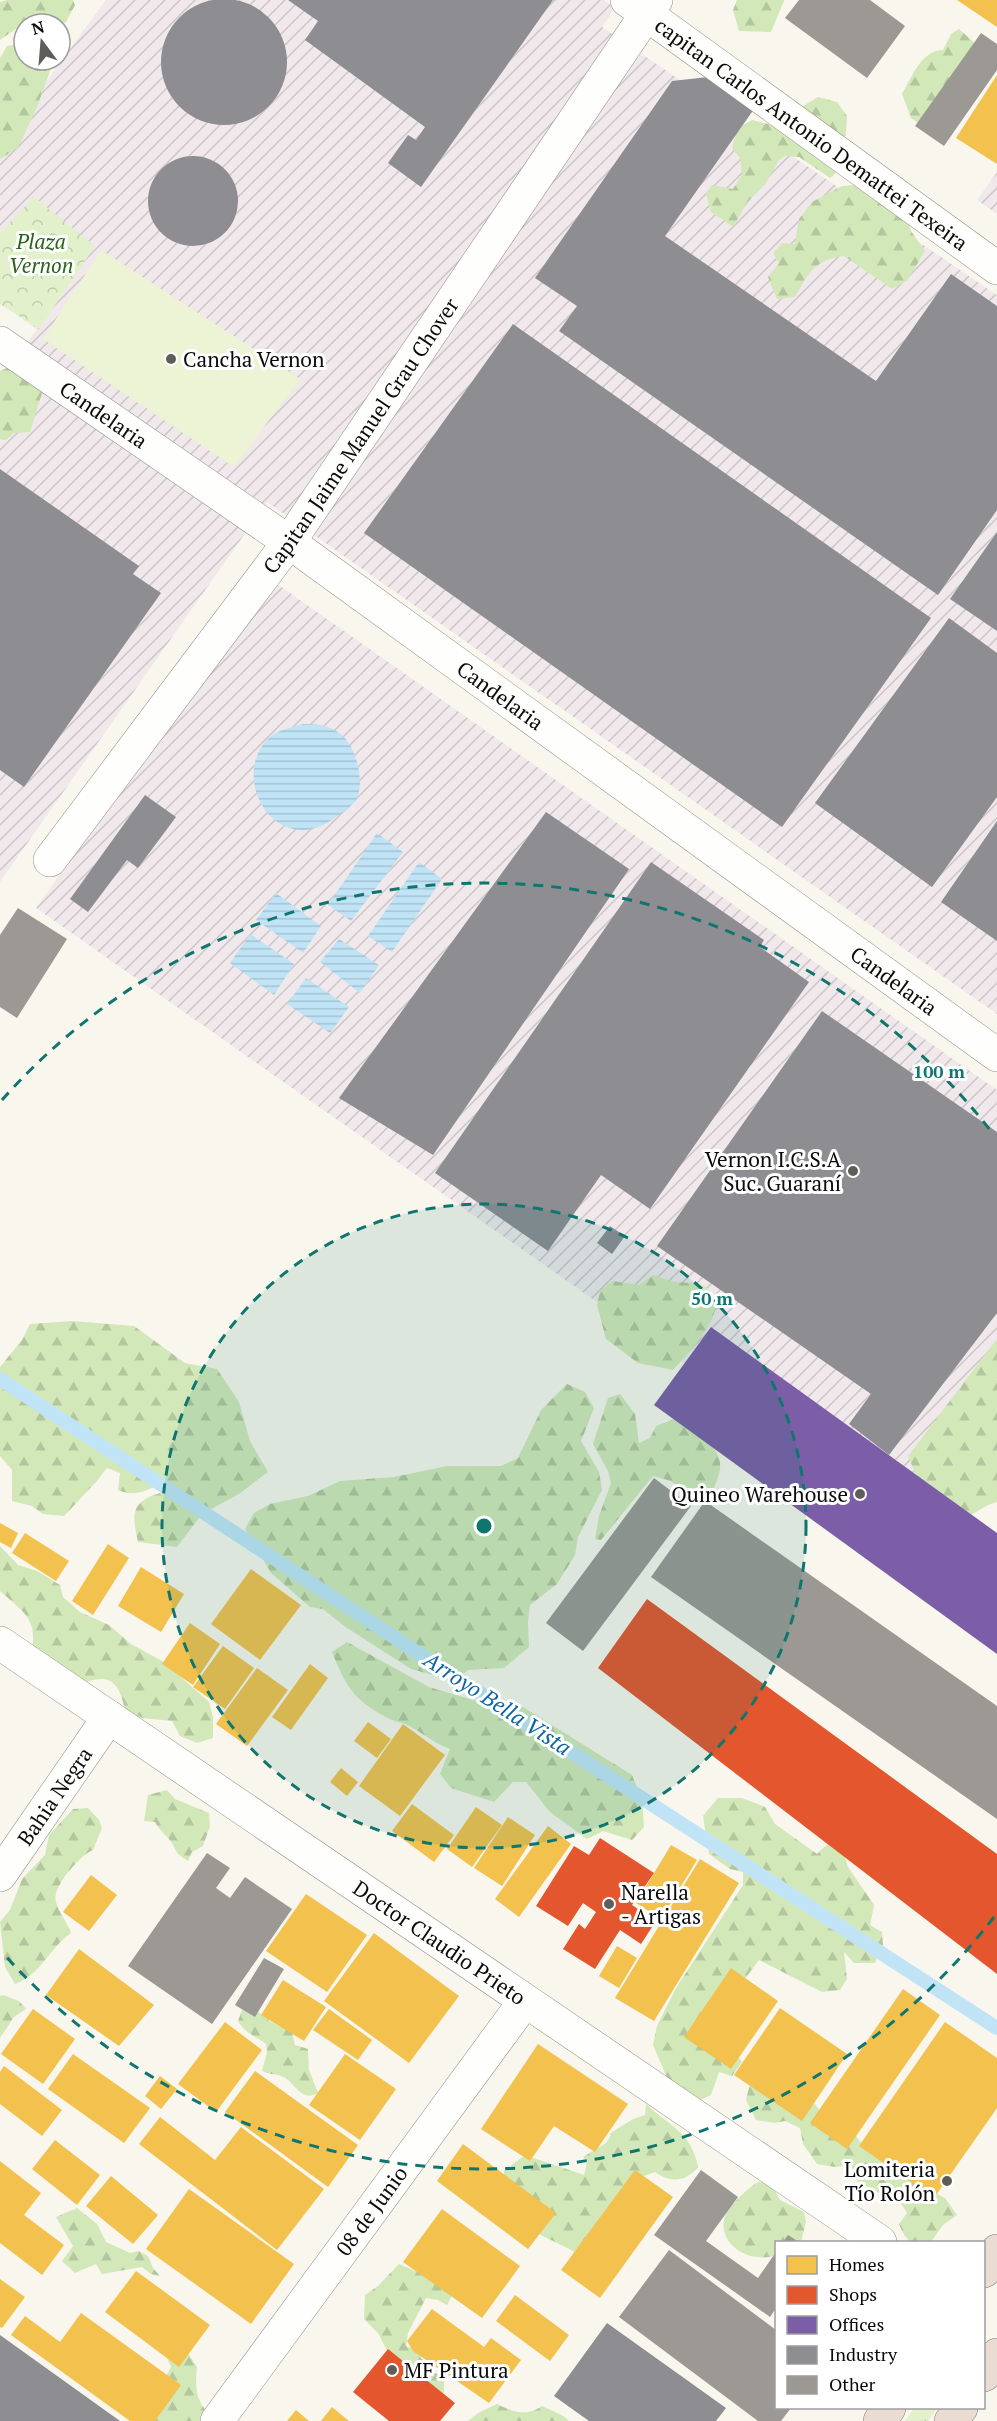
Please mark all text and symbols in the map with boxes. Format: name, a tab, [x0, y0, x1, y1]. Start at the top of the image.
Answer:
street label: capitan Carlos Antonio Demattei Texeira	[649, 11, 974, 257]
north arrow	[12, 12, 72, 72]
text: N	[29, 15, 47, 40]
park label: Plaza Vernon	[9, 227, 73, 279]
street label: Capitan Jaime Manuel Grau Chover	[256, 292, 464, 579]
place label: Cancha Vernon	[183, 345, 325, 373]
marker: Cancha Vernon	[164, 352, 178, 366]
street label: Candelaria	[54, 374, 154, 455]
street label: Candelaria	[451, 654, 550, 736]
street label: Candelaria	[845, 939, 943, 1022]
text: 100 m	[913, 1059, 965, 1083]
place label: Vernon I.C.S.A Suc. Guaraní	[705, 1145, 842, 1197]
marker: Vernon I.C.S.A Suc. Guaraní	[846, 1164, 860, 1178]
text: 50 m	[691, 1286, 733, 1310]
place label: Quineo Warehouse	[671, 1480, 848, 1508]
marker: Quineo Warehouse	[853, 1487, 867, 1501]
centre of rings	[474, 1516, 494, 1536]
water label: Arroyo Bella Vista	[417, 1643, 577, 1762]
street label: Bahia Negra	[11, 1741, 99, 1851]
street label: Doctor Claudio Prieto	[348, 1874, 532, 2011]
place label: Narella - Artigas	[621, 1878, 701, 1930]
marker: Narella - Artigas	[602, 1897, 616, 1911]
place label: Lomiteria Tío Rolón	[844, 2155, 936, 2207]
street label: 08 de Junio	[329, 2160, 414, 2261]
marker: Lomiteria Tío Rolón	[940, 2174, 954, 2188]
legend	[775, 2241, 985, 2409]
text: Homes	[829, 2252, 884, 2276]
text: Shops	[829, 2282, 877, 2306]
text: Offices	[829, 2312, 884, 2336]
text: Industry	[829, 2342, 898, 2366]
place label: MF Pintura	[404, 2356, 509, 2384]
marker: MF Pintura	[385, 2363, 399, 2377]
text: Other	[829, 2372, 876, 2396]

